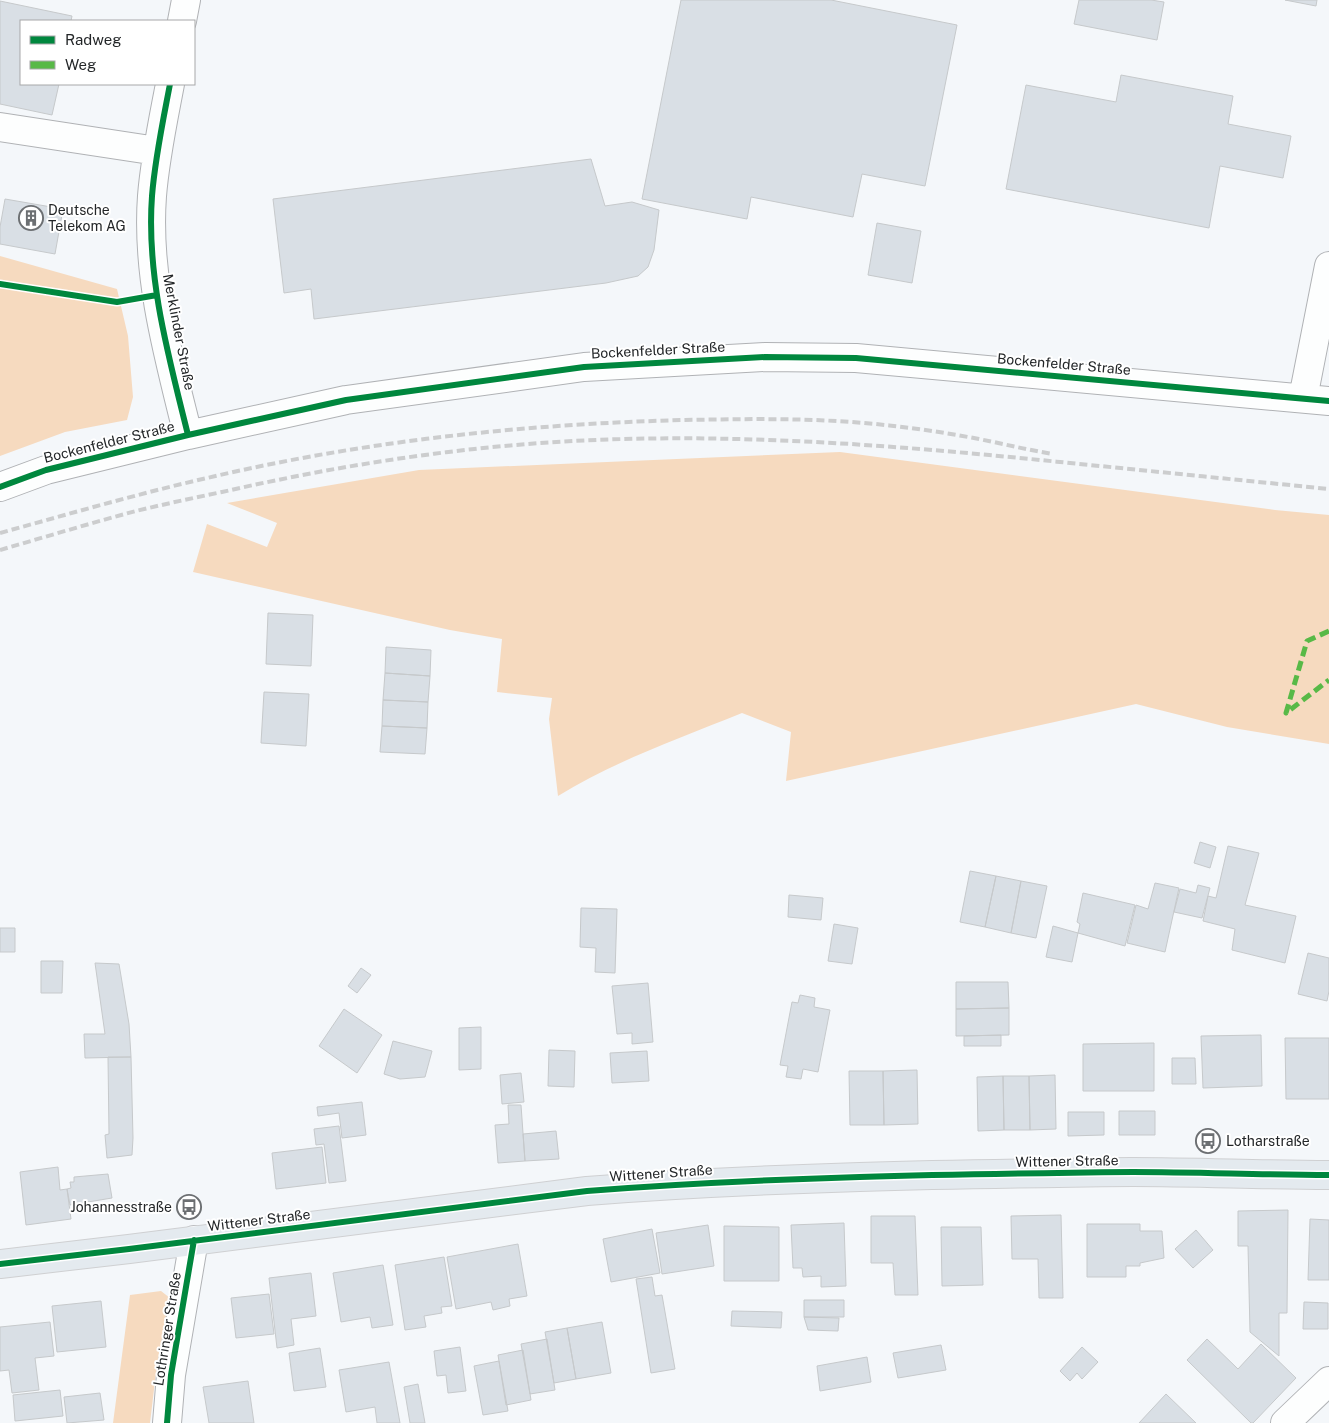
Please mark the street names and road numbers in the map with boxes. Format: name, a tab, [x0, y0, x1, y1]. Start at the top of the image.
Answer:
street label: Merklinder Straße	[160, 272, 198, 392]
street label: Bockenfelder Straße	[591, 338, 726, 362]
street label: Bockenfelder Straße	[996, 350, 1132, 378]
street label: Bockenfelder Straße	[42, 418, 176, 466]
street label: Wittener Straße	[1015, 1152, 1119, 1170]
street label: Wittener Straße	[609, 1161, 713, 1185]
street label: Wittener Straße	[207, 1206, 311, 1234]
street label: Lothringer Straße	[150, 1271, 184, 1387]

